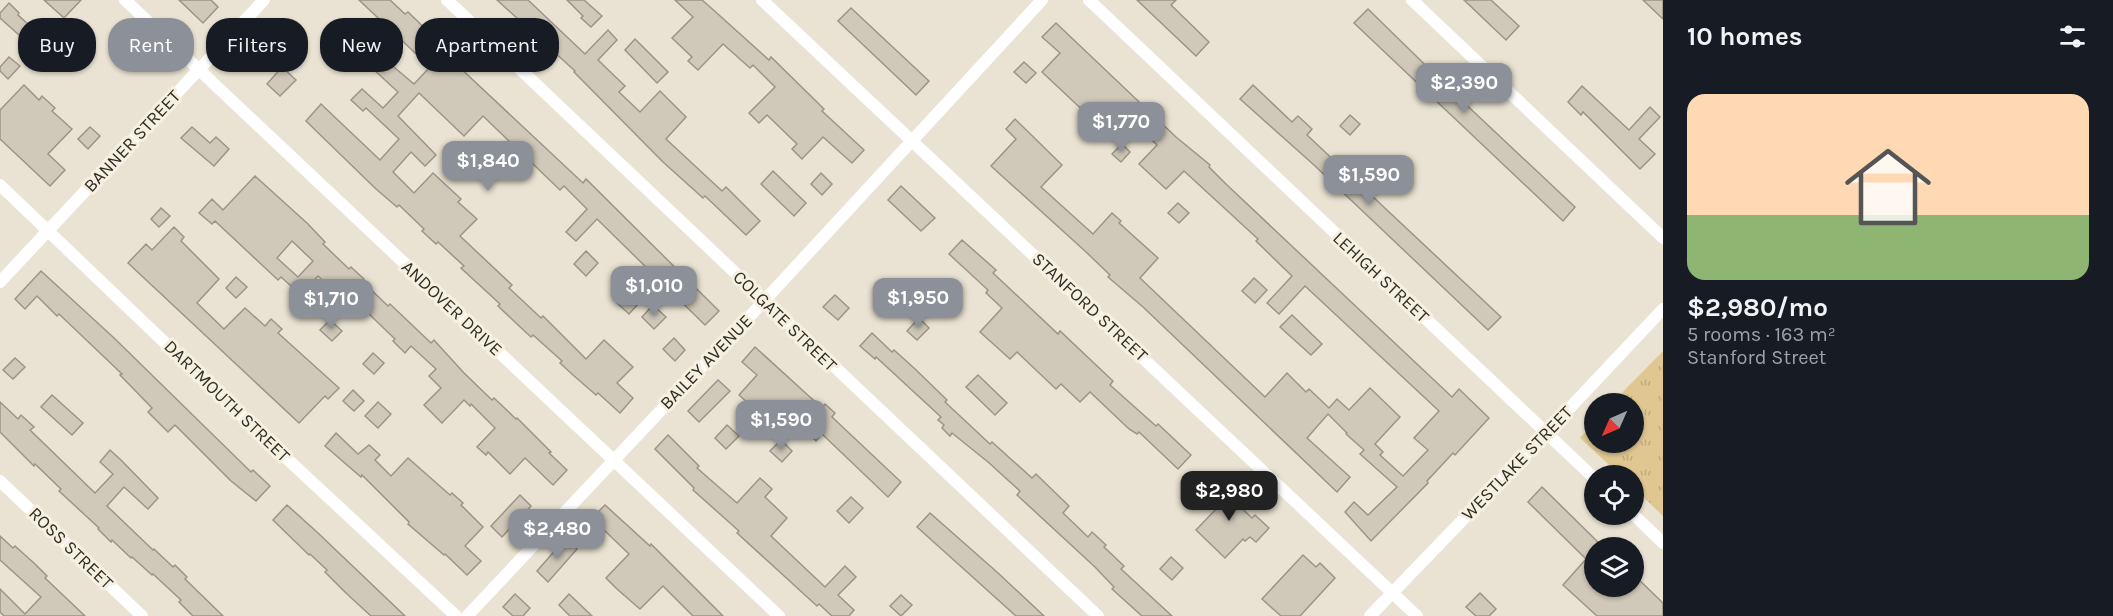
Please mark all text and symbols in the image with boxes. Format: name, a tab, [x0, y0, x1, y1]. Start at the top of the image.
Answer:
chip: Buy	[18, 18, 96, 72]
chip: Rent	[108, 18, 194, 72]
chip: Filters	[206, 18, 308, 72]
chip: New	[320, 18, 403, 72]
chip: Apartment	[415, 18, 559, 72]
icon: filters	[2056, 20, 2089, 53]
text: 10 homes	[1687, 21, 1802, 52]
pin: $2,390	[1415, 63, 1513, 114]
text: $2,390	[1430, 71, 1498, 94]
street label: BANNER STREET	[79, 85, 185, 197]
pin: $1,770	[1072, 102, 1170, 153]
text: $1,770	[1092, 110, 1150, 133]
icon: home	[1834, 133, 1942, 241]
pin: $1,840	[439, 141, 537, 192]
text: $1,840	[456, 149, 520, 172]
pin: $1,590	[1320, 155, 1418, 206]
text: $1,590	[1338, 163, 1400, 186]
street label: LEHIGH STREET	[1328, 227, 1434, 327]
street label: STANFORD STREET	[1028, 248, 1152, 366]
street label: ANDOVER DRIVE	[397, 256, 507, 360]
pin: $1,010	[605, 266, 703, 317]
street label: COLGATE STREET	[729, 266, 841, 376]
text: $1,010	[625, 274, 683, 297]
pin: $1,950	[869, 278, 967, 329]
pin: $1,710	[282, 279, 380, 330]
text: $1,950	[887, 286, 949, 309]
text: $1,710	[303, 287, 359, 310]
text: $2,980/mo	[1687, 292, 1828, 323]
street label: BAILEY AVENUE	[655, 310, 757, 414]
text: 5 rooms · 163 m²	[1687, 323, 1836, 346]
street label: DARTMOUTH STREET	[160, 335, 294, 467]
text: Stanford Street	[1687, 346, 1826, 369]
north arrow	[1584, 393, 1644, 453]
map controls	[1584, 393, 1644, 597]
pin: $1,590	[732, 400, 830, 451]
street label: WESTLAKE STREET	[1457, 401, 1577, 525]
text: $1,590	[750, 408, 812, 431]
button: locate	[1584, 465, 1644, 525]
pin: $2,980	[1180, 471, 1278, 522]
text: $2,980	[1195, 479, 1263, 502]
street label: ROSS STREET	[24, 502, 118, 594]
pin: $2,480	[508, 509, 606, 560]
text: $2,480	[523, 517, 591, 540]
button: layers	[1584, 537, 1644, 597]

